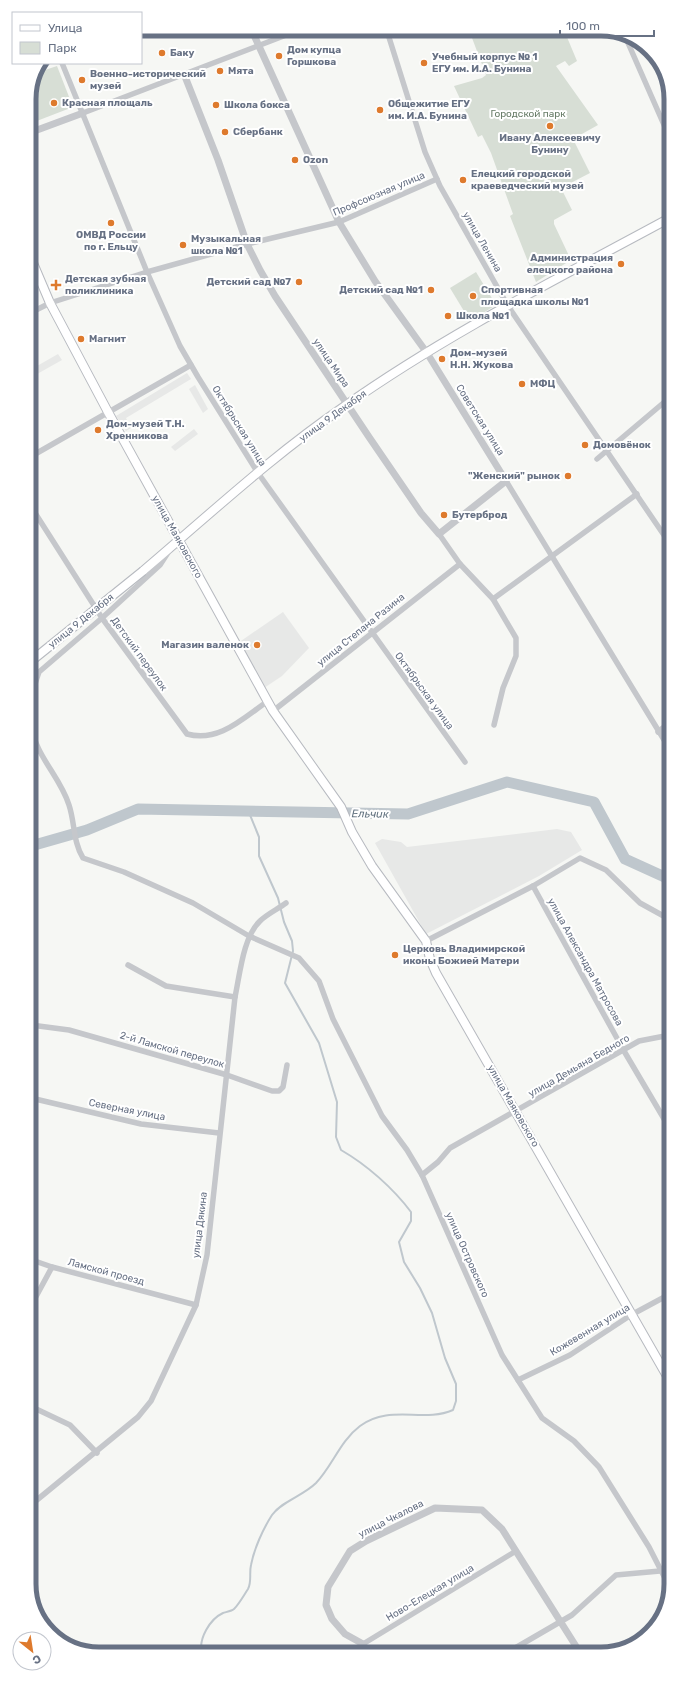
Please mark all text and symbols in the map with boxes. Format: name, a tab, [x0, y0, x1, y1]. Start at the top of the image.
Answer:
legend	[12, 12, 142, 64]
scale bar	[560, 12, 654, 38]
text: 100 m	[566, 19, 600, 33]
text: Улица	[48, 21, 82, 35]
text: Парк	[48, 41, 77, 55]
place label: Дом купца Горшкова	[287, 44, 341, 68]
place label: Баку	[170, 47, 195, 59]
marker: Баку	[157, 48, 167, 58]
marker: Дом купца Горшкова	[274, 51, 284, 61]
place label: Учебный корпус № 1 ЕГУ им. И.А. Бунина	[432, 51, 537, 75]
marker: Учебный корпус № 1 ЕГУ им. И.А. Бунина	[419, 58, 429, 68]
place label: Мята	[228, 65, 254, 77]
marker: Мята	[215, 66, 225, 76]
place label: Военно-исторический музей	[90, 68, 206, 92]
marker: Военно-исторический музей	[77, 75, 87, 85]
place label: Красная площаль	[62, 97, 153, 109]
marker: Красная площаль	[49, 98, 59, 108]
place label: Общежитие ЕГУ им. И.А. Бунина	[388, 98, 470, 122]
place label: Школа бокса	[224, 99, 290, 111]
marker: Школа бокса	[211, 100, 221, 110]
marker: Общежитие ЕГУ им. И.А. Бунина	[375, 105, 385, 115]
park label: Городской парк	[490, 108, 566, 120]
marker: Ивану Алексеевичу Бунину	[545, 121, 555, 131]
place label: Сбербанк	[233, 126, 283, 138]
marker: Сбербанк	[220, 127, 230, 137]
place label: Ивану Алексеевичу Бунину	[499, 132, 601, 156]
place label: Ozon	[303, 154, 328, 166]
marker: Ozon	[290, 155, 300, 165]
place label: Елецкий городской краеведческий музей	[471, 168, 584, 192]
street label: Профсоюзная улица	[331, 169, 427, 219]
marker: Елецкий городской краеведческий музей	[458, 175, 468, 185]
street label: улица Ленина	[460, 210, 504, 274]
marker: ОМВД России по г. Ельцу	[106, 218, 116, 228]
place label: ОМВД России по г. Ельцу	[76, 229, 146, 253]
place label: Музыкальная школа №1	[191, 233, 261, 257]
marker: Музыкальная школа №1	[178, 240, 188, 250]
place label: Администрация елецкого района	[527, 252, 613, 276]
marker: Администрация елецкого района	[616, 259, 626, 269]
place label: Детская зубная поликлиника	[65, 273, 146, 297]
place label: Детский сад №7	[207, 276, 291, 288]
marker: Детский сад №7	[294, 277, 304, 287]
marker: Детская зубная поликлиника	[50, 279, 62, 291]
place label: Детский сад №1	[339, 284, 423, 296]
place label: Спортивная площадка школы №1	[481, 284, 589, 308]
marker: Детский сад №1	[426, 285, 436, 295]
marker: Спортивная площадка школы №1	[468, 291, 478, 301]
place label: Школа №1	[456, 310, 509, 322]
marker: Школа №1	[443, 311, 453, 321]
place label: Магнит	[89, 333, 127, 345]
marker: Магнит	[76, 334, 86, 344]
street label: улица Мира	[310, 336, 352, 390]
place label: Дом-музей Н.Н. Жукова	[450, 347, 513, 371]
marker: Дом-музей Н.Н. Жукова	[437, 354, 447, 364]
place label: МФЦ	[530, 378, 556, 390]
marker: МФЦ	[517, 379, 527, 389]
street label: Советская улица	[453, 382, 507, 458]
street label: Октябрьская улица	[209, 384, 269, 468]
street label: улица 9 Декабря	[297, 388, 369, 444]
place label: Дом-музей Т.Н. Хренникова	[106, 418, 185, 442]
marker: Дом-музей Т.Н. Хренникова	[93, 425, 103, 435]
place label: Домовёнок	[593, 439, 651, 451]
marker: Домовёнок	[580, 440, 590, 450]
place label: "Женский" рынок	[468, 470, 560, 482]
marker: "Женский" рынок	[563, 471, 573, 481]
street label: улица Маяковского	[149, 493, 205, 581]
place label: Бутерброд	[452, 509, 508, 521]
marker: Бутерброд	[439, 510, 449, 520]
street label: улица 9 Декабря	[46, 591, 116, 651]
street label: улица Степана Разина	[315, 591, 407, 669]
street label: Детский переулок	[108, 615, 170, 694]
place label: Магазин валенок	[161, 639, 249, 651]
marker: Магазин валенок	[252, 640, 262, 650]
street label: Октябрьская улица	[392, 650, 456, 732]
water label: Ельчик	[351, 807, 389, 821]
street label: улица Александра Матросова	[545, 896, 625, 1028]
place label: Церковь Владимирской иконы Божией Матери	[403, 943, 525, 967]
marker: Церковь Владимирской иконы Божией Матери	[390, 950, 400, 960]
street label: 2-й Ламской переулок	[118, 1029, 226, 1071]
street label: улица Демьяна Бедного	[526, 1032, 632, 1100]
street label: улица Маяковского	[485, 1063, 542, 1149]
street label: Северная улица	[88, 1097, 166, 1123]
street label: улица Дякина	[190, 1191, 210, 1259]
street label: улица Островского	[443, 1210, 491, 1300]
street label: Ламской проезд	[66, 1256, 146, 1288]
street label: Кожевенная улица	[548, 1301, 632, 1359]
street label: улица Чкалова	[357, 1497, 425, 1541]
street label: Ново-Елецкая улица	[384, 1562, 476, 1624]
north arrow	[12, 1631, 52, 1671]
text: С	[30, 1652, 43, 1667]

